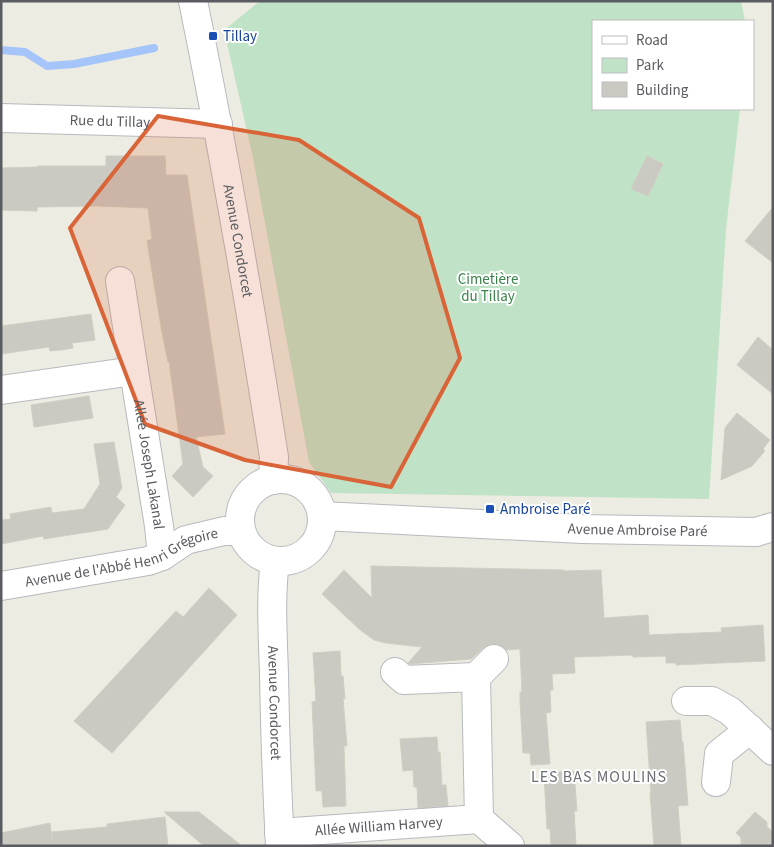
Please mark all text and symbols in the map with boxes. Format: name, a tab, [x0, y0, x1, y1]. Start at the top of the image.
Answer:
legend	[592, 20, 754, 110]
place label: Tillay	[223, 26, 257, 47]
marker: Tillay	[207, 30, 219, 42]
text: Road	[636, 30, 668, 51]
text: Park	[636, 55, 665, 76]
text: Building	[636, 80, 689, 101]
street label: Rue du Tillay	[69, 109, 151, 133]
street label: Avenue Condorcet	[218, 182, 258, 299]
park label: Cimetière du Tillay	[458, 269, 518, 307]
street label: Allée Joseph Lakanal	[128, 398, 170, 531]
place label: Ambroise Paré	[500, 499, 590, 520]
marker: Ambroise Paré	[484, 503, 496, 515]
street label: Avenue Ambroise Paré	[567, 518, 708, 542]
street label: Avenue de l'Abbé Henri Grégoire	[23, 522, 220, 592]
street label: Avenue Condorcet	[263, 645, 287, 761]
district label: LES BAS MOULINS	[531, 766, 667, 788]
street label: Allée William Harvey	[314, 811, 443, 841]

